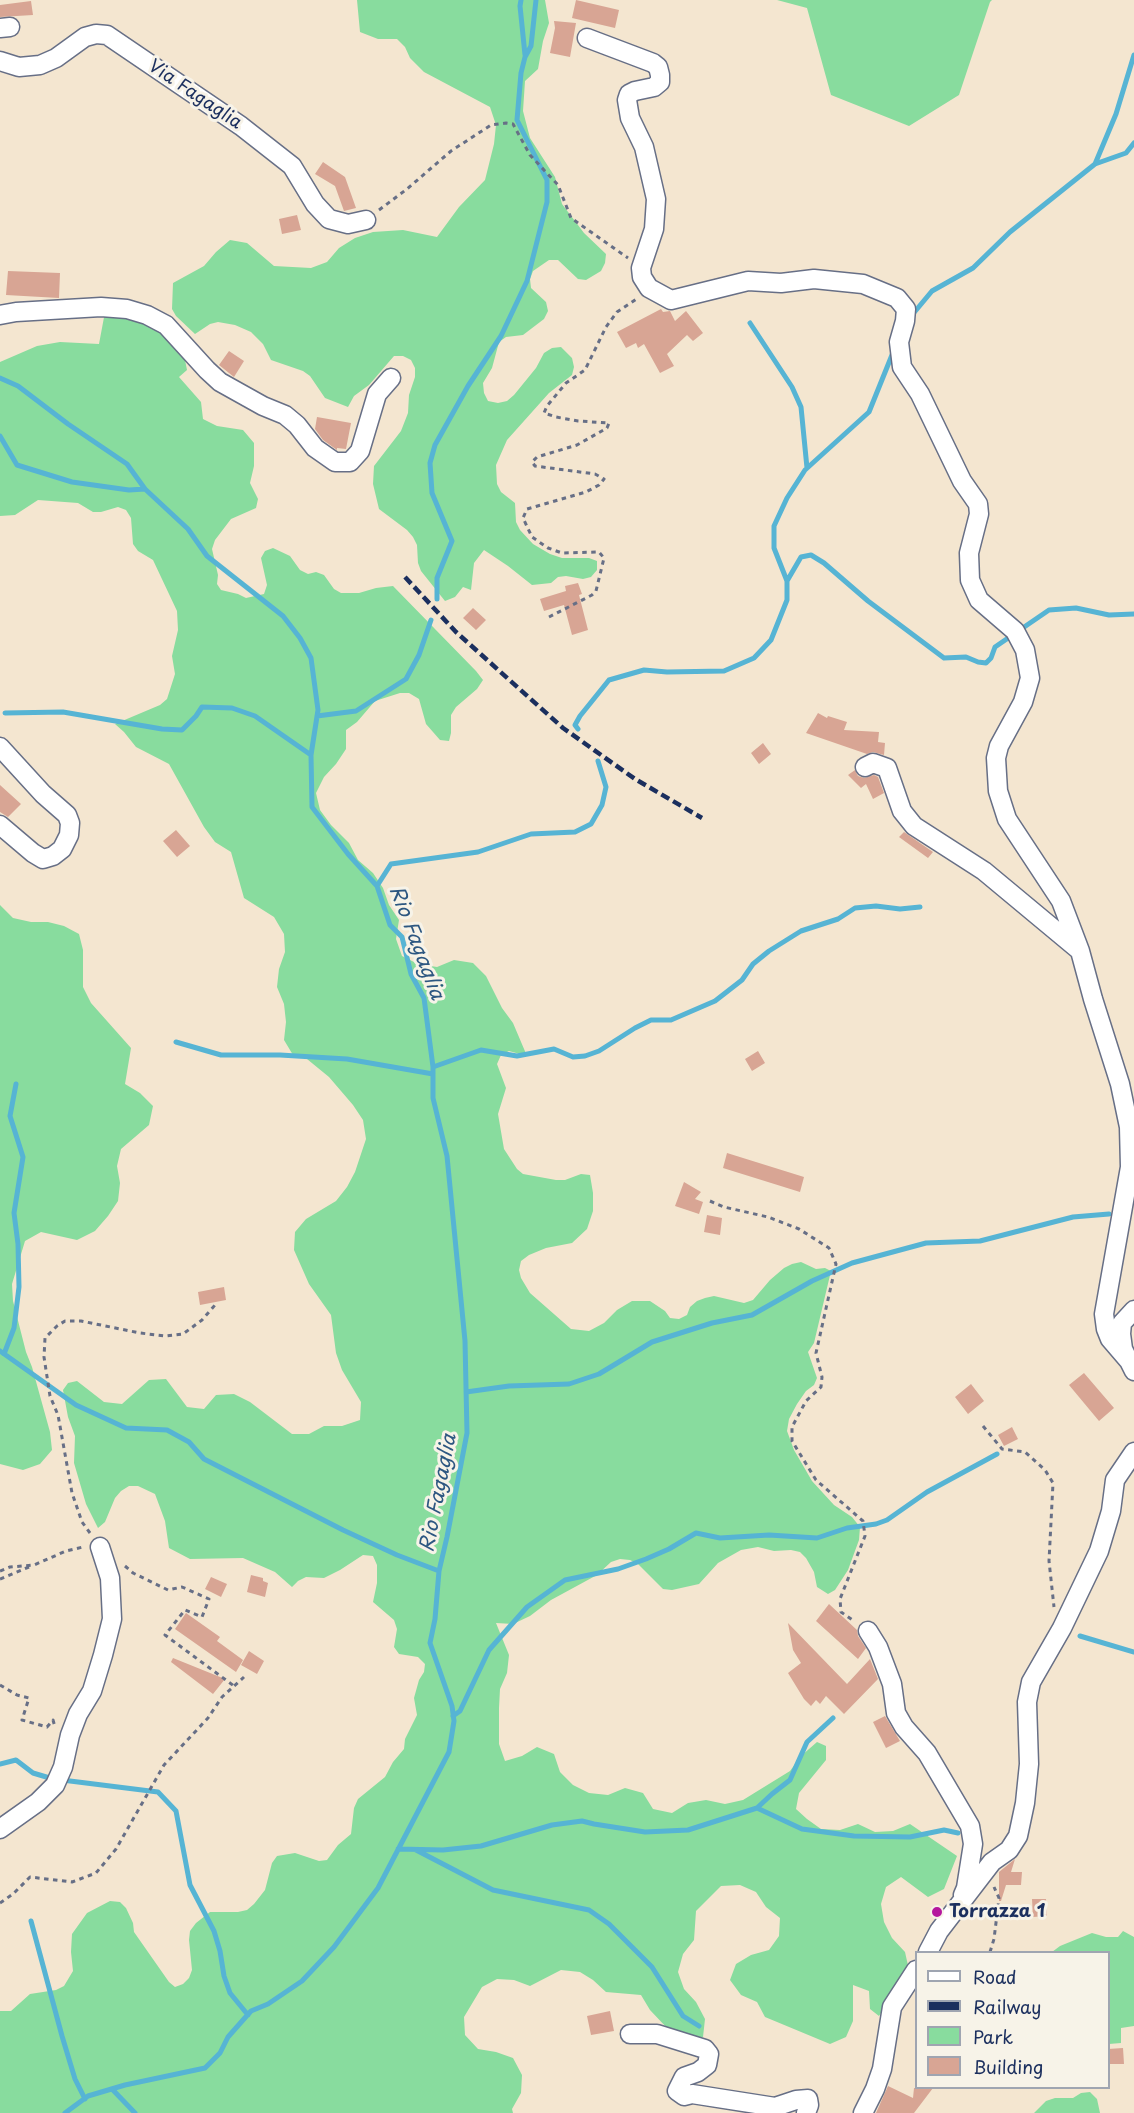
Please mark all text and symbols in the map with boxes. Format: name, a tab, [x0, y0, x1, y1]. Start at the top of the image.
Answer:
street label: Via Fagaglia	[144, 56, 246, 134]
water label: Rio Fagaglia	[383, 883, 449, 1003]
water label: Rio Fagaglia	[416, 1432, 462, 1554]
place label: Torrazza 1	[949, 1901, 1045, 1923]
marker: Torrazza 1	[930, 1905, 944, 1919]
legend	[915, 1951, 1110, 2089]
text: Road	[973, 1963, 1017, 1990]
text: Railway	[973, 1993, 1041, 2020]
text: Park	[973, 2023, 1013, 2050]
text: Building	[973, 2053, 1043, 2080]

